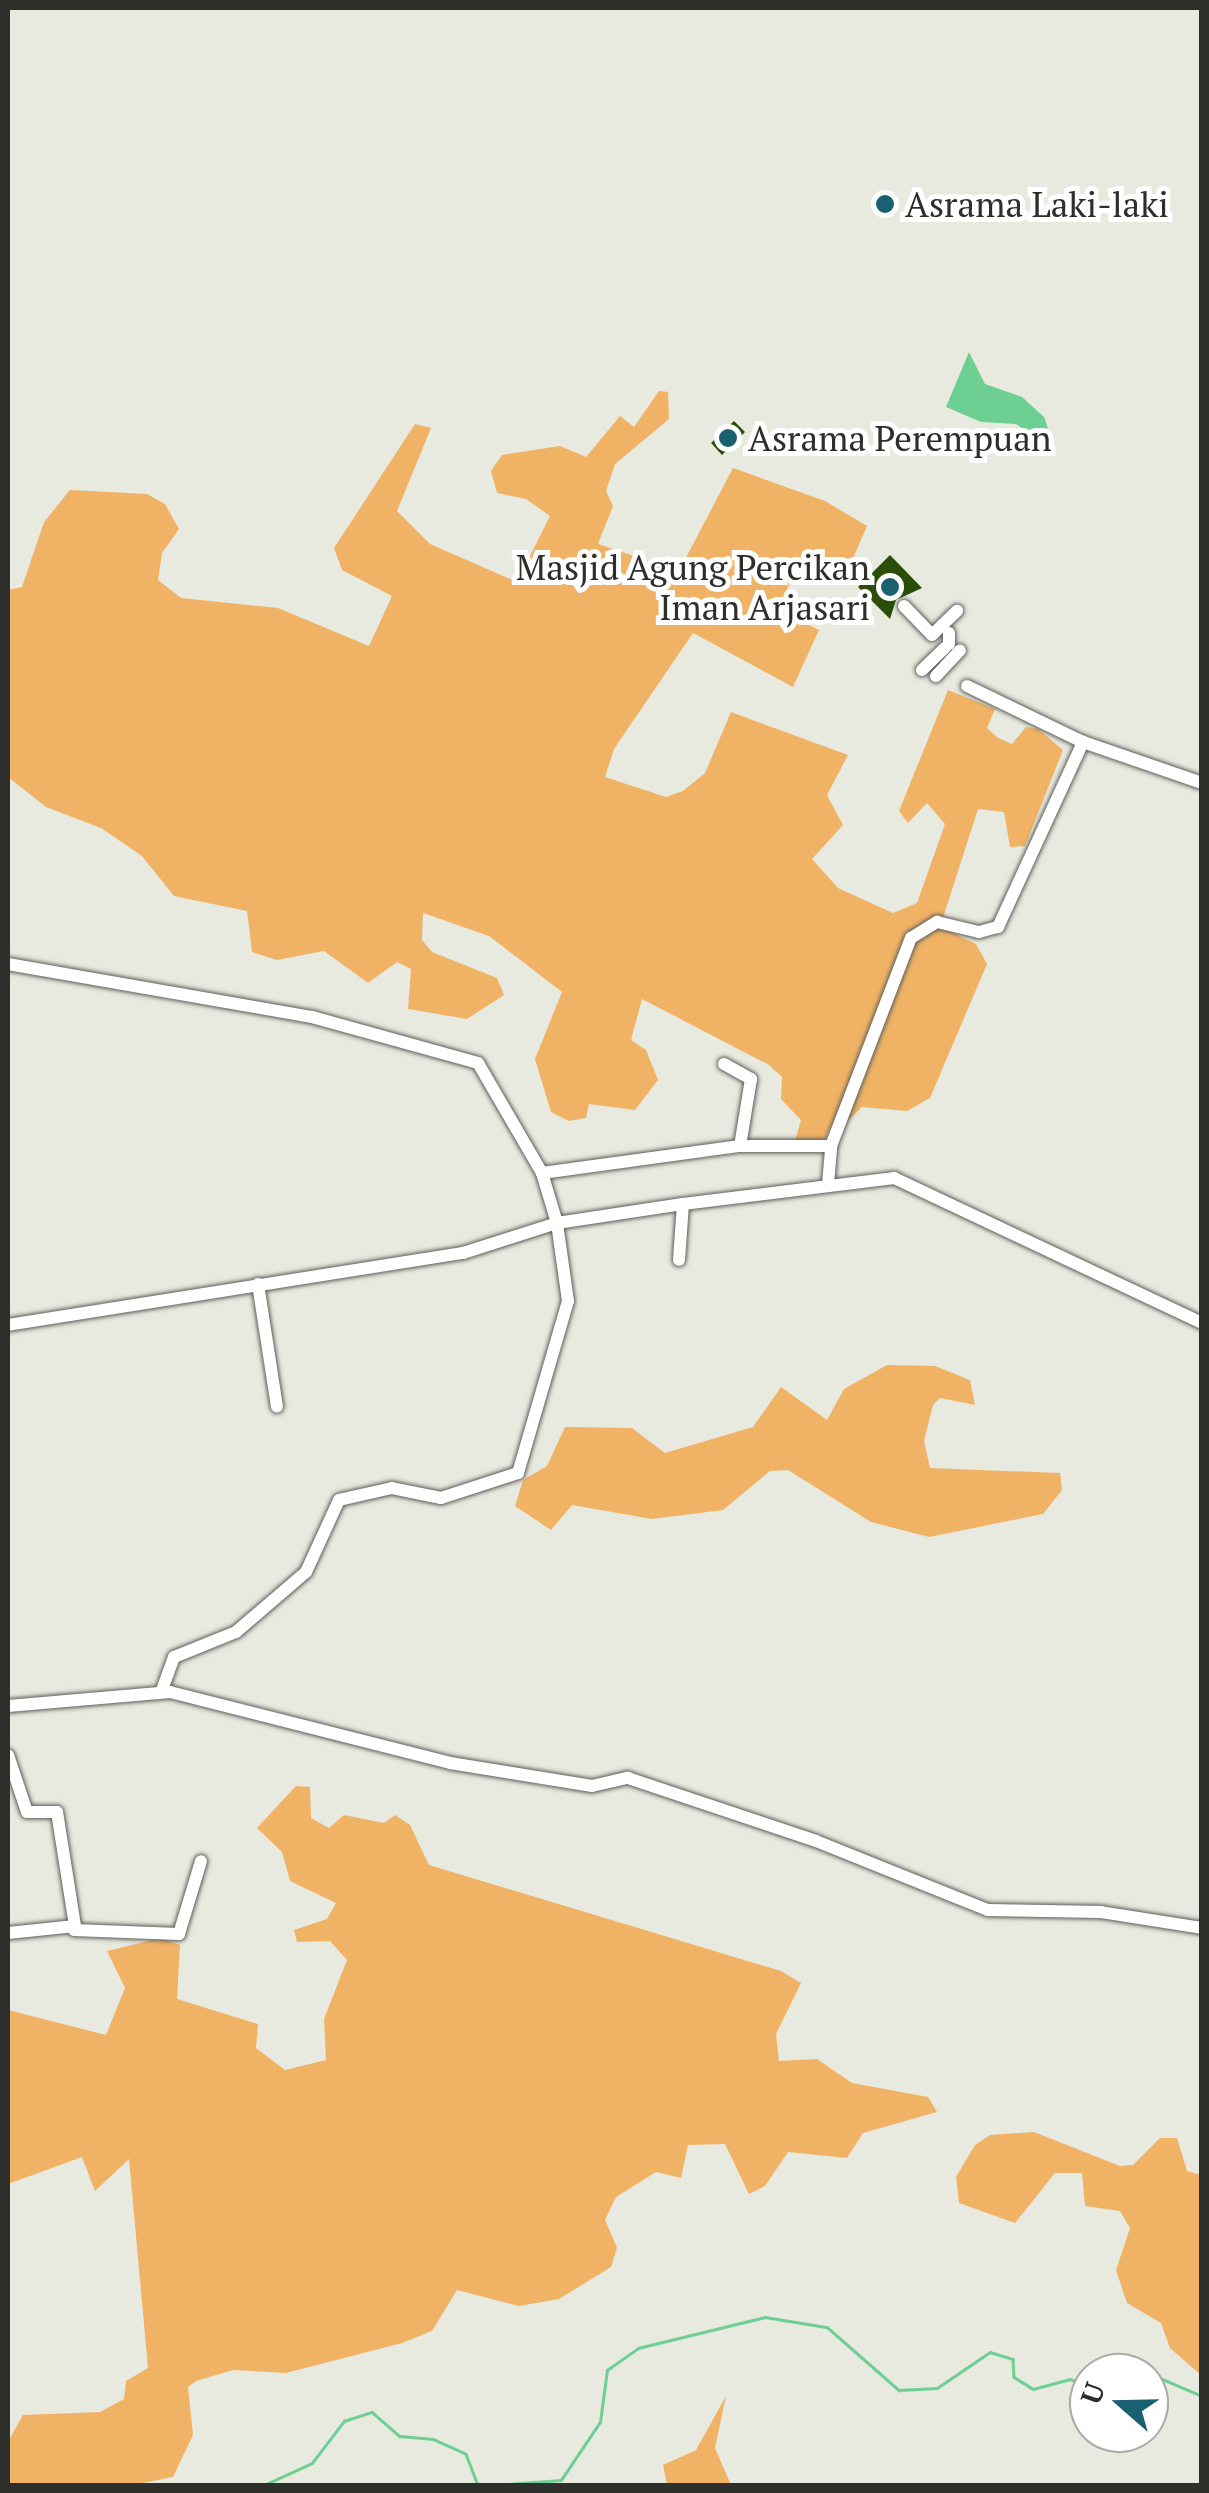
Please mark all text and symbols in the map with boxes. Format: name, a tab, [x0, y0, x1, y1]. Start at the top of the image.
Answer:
place label: Asrama Laki-laki	[905, 183, 1169, 225]
marker: Asrama Laki-laki	[874, 193, 896, 215]
place label: Asrama Perempuan	[748, 417, 1052, 459]
marker: Asrama Perempuan	[717, 427, 739, 449]
place label: Masjid Agung Percikan Iman Arjasari	[515, 546, 870, 628]
marker: Masjid Agung Percikan Iman Arjasari	[879, 576, 901, 598]
north arrow	[1069, 2353, 1169, 2453]
text: U	[1071, 2378, 1113, 2409]

